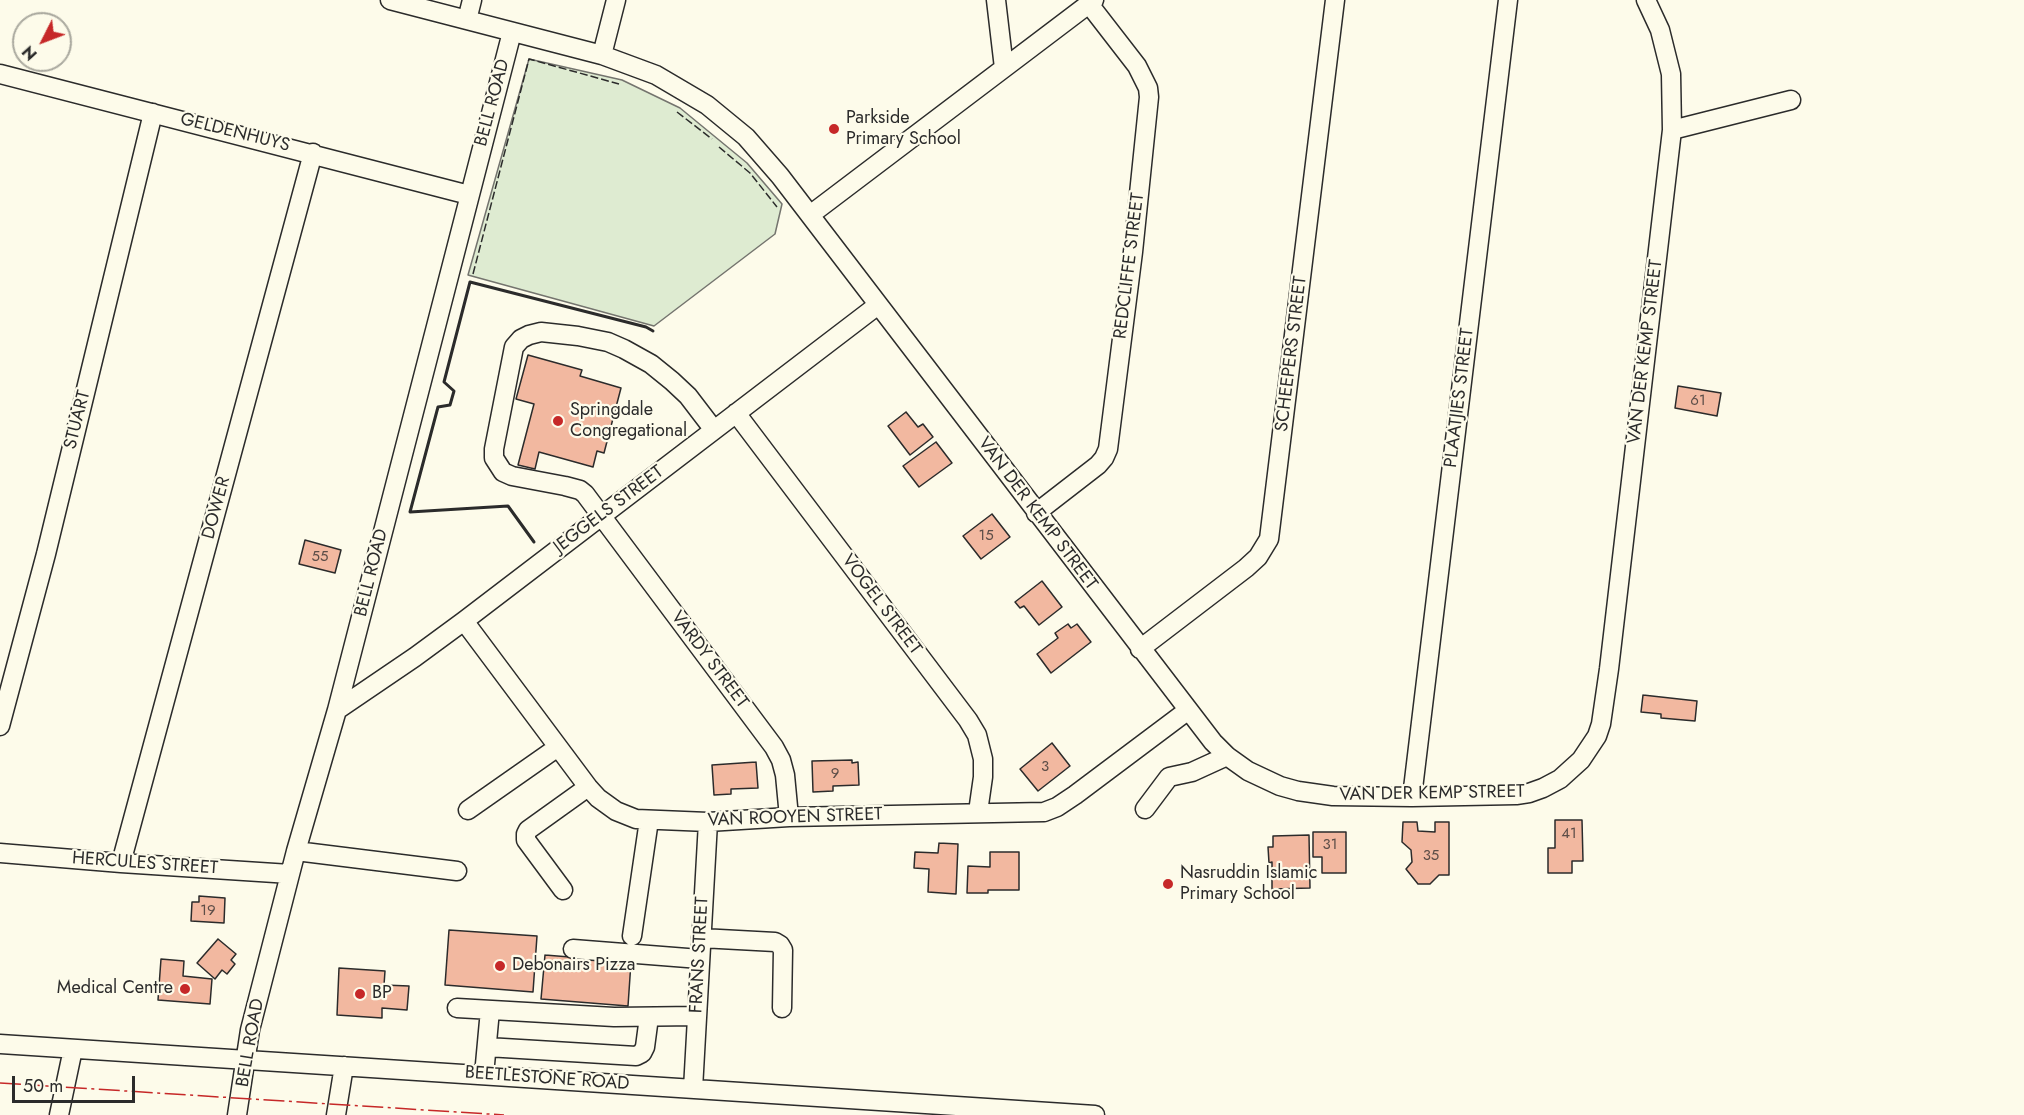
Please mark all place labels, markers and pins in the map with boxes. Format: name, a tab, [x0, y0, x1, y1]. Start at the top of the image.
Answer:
place label: Parkside Primary School	[846, 108, 961, 150]
marker: Parkside Primary School	[827, 122, 841, 136]
place label: Springdale Congregational	[570, 400, 687, 442]
marker: Springdale Congregational	[551, 414, 565, 428]
place label: Nasruddin Islamic Primary School	[1180, 863, 1317, 906]
marker: Nasruddin Islamic Primary School	[1161, 877, 1175, 891]
place label: Debonairs Pizza	[512, 955, 636, 977]
marker: Debonairs Pizza	[493, 959, 507, 973]
place label: Medical Centre	[57, 978, 173, 1000]
marker: Medical Centre	[178, 982, 192, 996]
place label: BP	[372, 983, 392, 1005]
marker: BP	[353, 987, 367, 1001]

